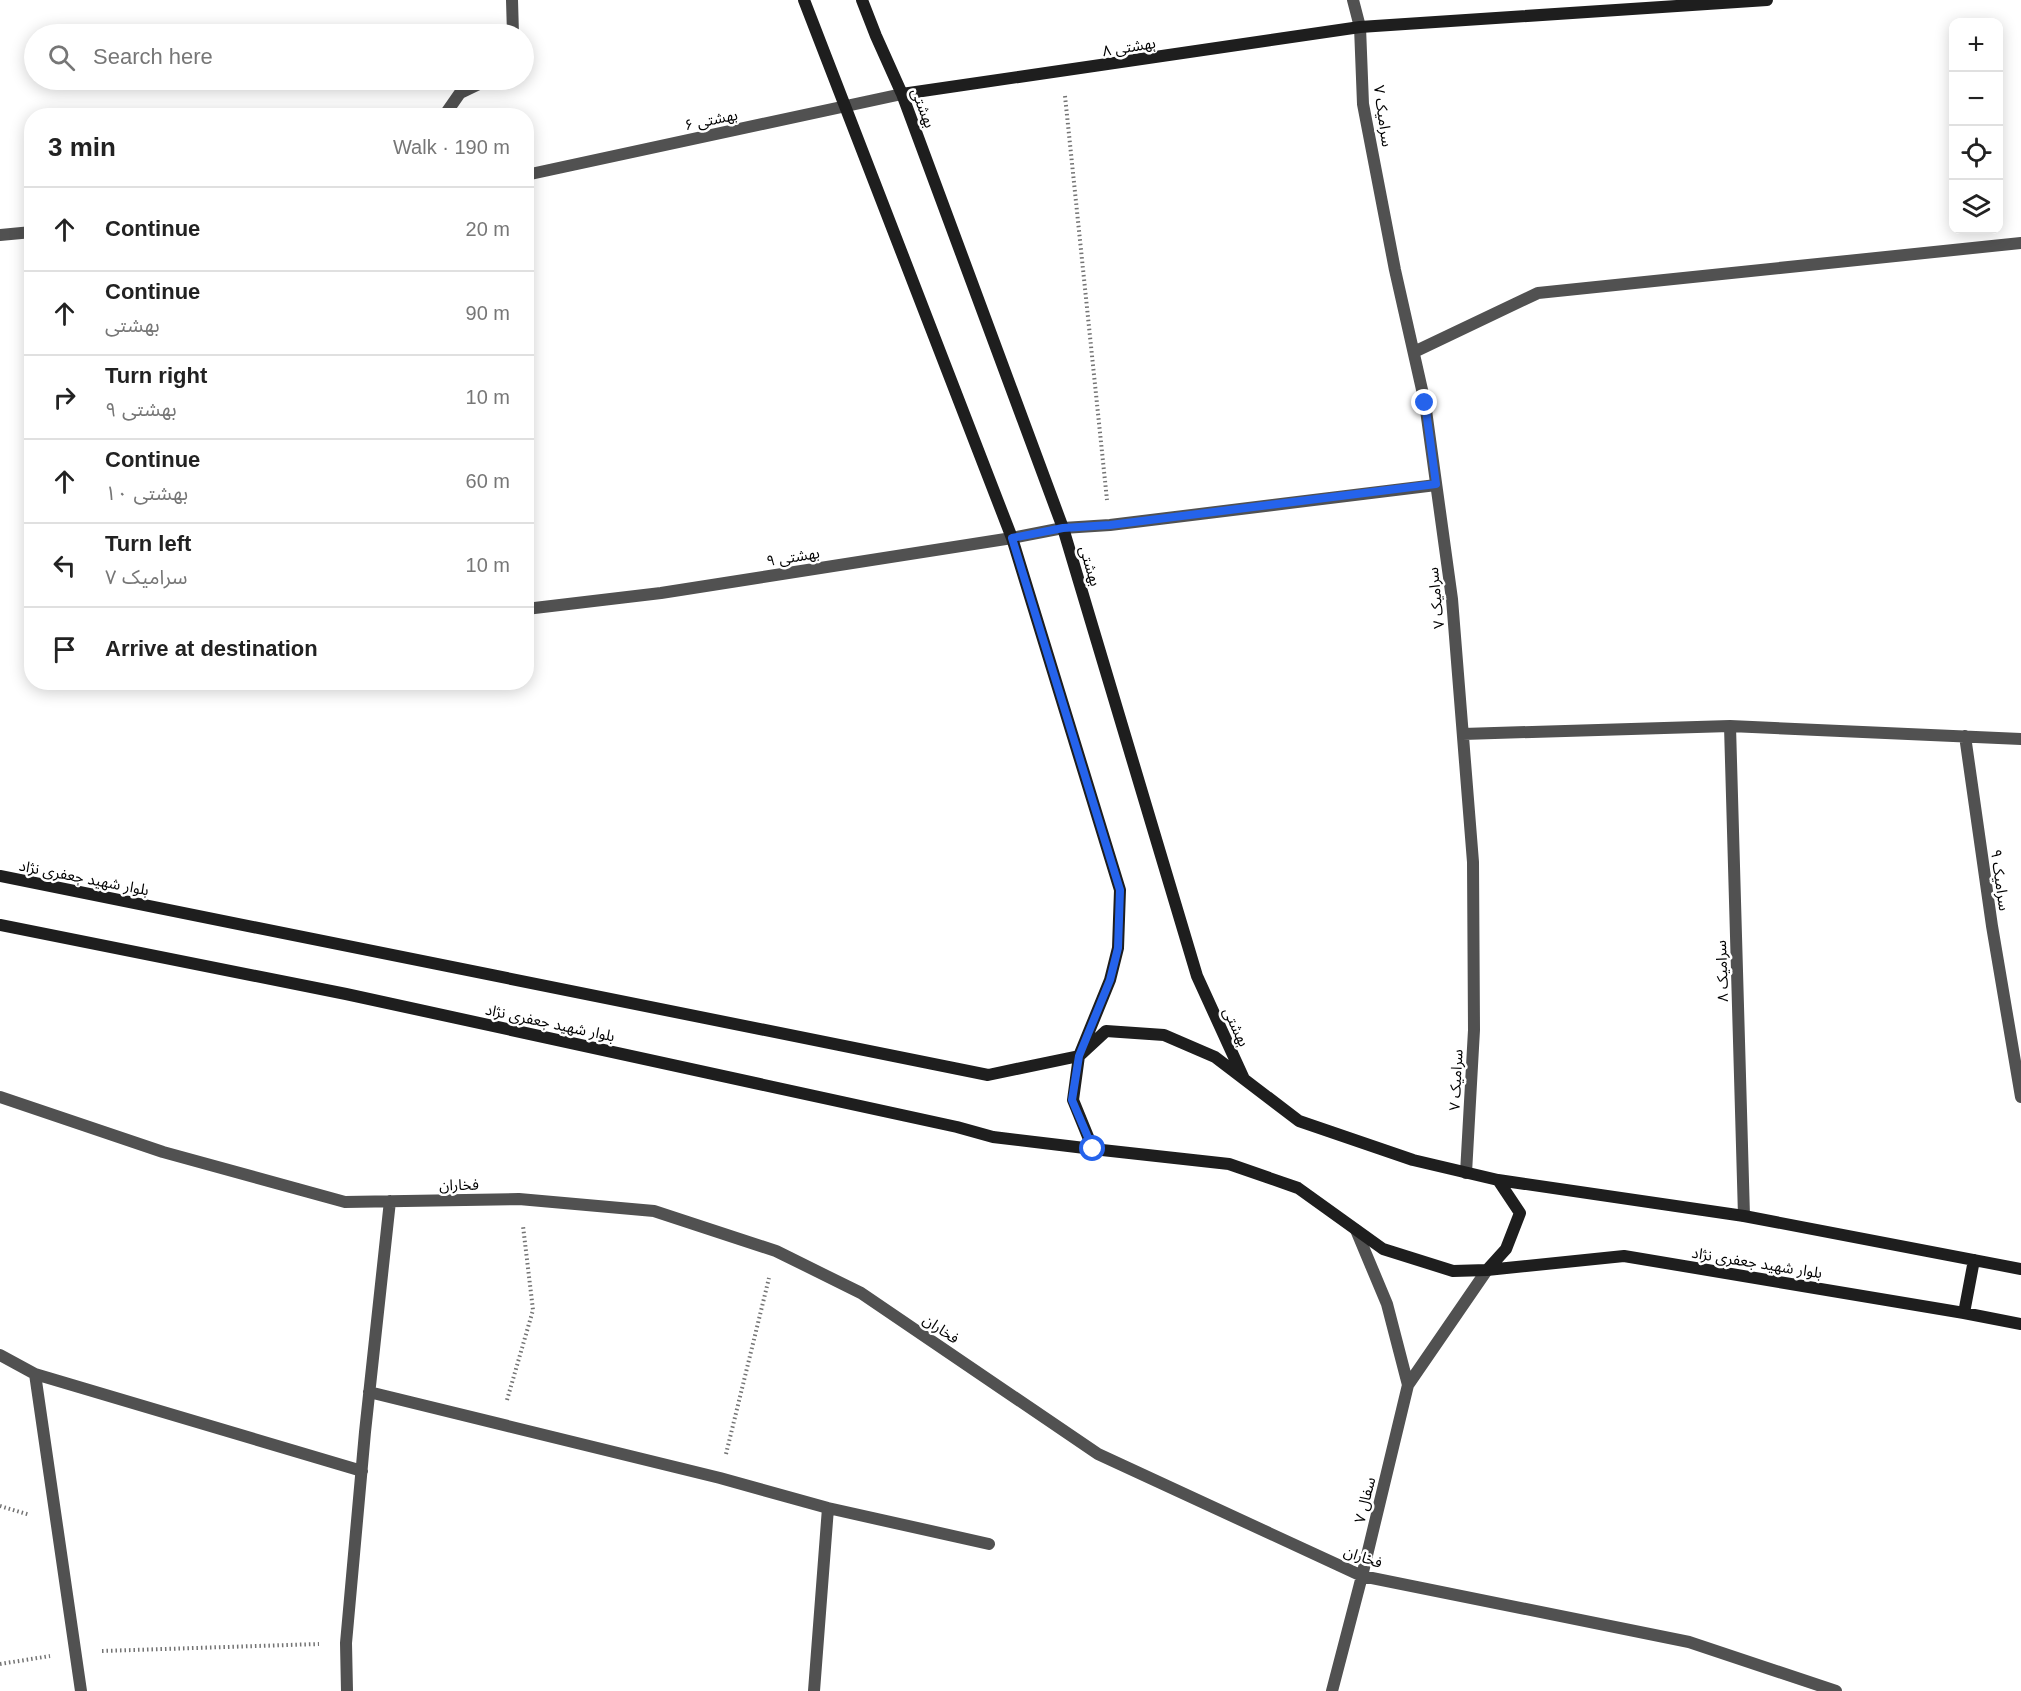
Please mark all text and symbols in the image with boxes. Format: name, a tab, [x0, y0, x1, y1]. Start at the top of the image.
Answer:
map controls	[1949, 18, 2003, 234]
button: +	[1949, 18, 2003, 72]
search box	[24, 24, 534, 90]
street label: بهشتی ۸	[1101, 34, 1157, 60]
icon: search	[45, 41, 78, 74]
text: Search here	[93, 44, 213, 69]
button: −	[1949, 72, 2003, 126]
street label: سرامیک ۷	[1370, 84, 1396, 148]
street label: بهشتی	[907, 86, 939, 130]
street label: بهشتی ۶	[683, 106, 739, 134]
button: locate	[1949, 126, 2003, 180]
text: 3 min	[48, 132, 116, 162]
text: Walk · 190 m	[393, 136, 510, 158]
button: layers	[1949, 180, 2003, 234]
icon: ahead	[48, 213, 81, 246]
text: Continue	[105, 216, 200, 241]
text: 20 m	[466, 218, 510, 240]
text: Continue	[105, 279, 200, 304]
icon: ahead	[48, 297, 81, 330]
text: 90 m	[466, 302, 510, 324]
text: بهشتی	[105, 314, 160, 336]
text: Turn right	[105, 363, 207, 388]
icon: right	[48, 381, 81, 414]
text: 10 m	[466, 386, 510, 408]
route end	[1411, 389, 1437, 415]
text: بهشتی ۹	[105, 398, 177, 420]
text: Continue	[105, 447, 200, 472]
icon: ahead	[48, 465, 81, 498]
text: 60 m	[466, 470, 510, 492]
text: بهشتی ۱۰	[105, 482, 188, 504]
text: Turn left	[105, 531, 191, 556]
street label: بهشتی ۹	[765, 544, 821, 570]
street label: بهشتی	[1075, 544, 1105, 588]
icon: left	[48, 549, 81, 582]
text: 10 m	[466, 554, 510, 576]
text: سرامیک ۷	[105, 566, 187, 588]
street label: سرامیک ۷	[1424, 566, 1448, 630]
icon: arrive	[48, 633, 81, 666]
text: Arrive at destination	[105, 636, 318, 661]
street label: سرامیک ۹	[1987, 848, 2013, 912]
street label: بلوار شهید جعفری نژاد	[18, 857, 150, 899]
street label: سرامیک ۸	[1712, 940, 1732, 1002]
street label: بلوار شهید جعفری نژاد	[484, 1000, 616, 1046]
street label: بهشتی	[1219, 1005, 1253, 1049]
street label: سرامیک ۷	[1445, 1048, 1467, 1111]
route start	[1079, 1135, 1105, 1161]
street label: فخاران	[439, 1176, 479, 1194]
street label: بلوار شهید جعفری نژاد	[1690, 1244, 1824, 1282]
street label: فخاران	[920, 1310, 963, 1348]
street label: سفال ۷	[1351, 1475, 1379, 1525]
street label: فخاران	[1341, 1542, 1385, 1572]

